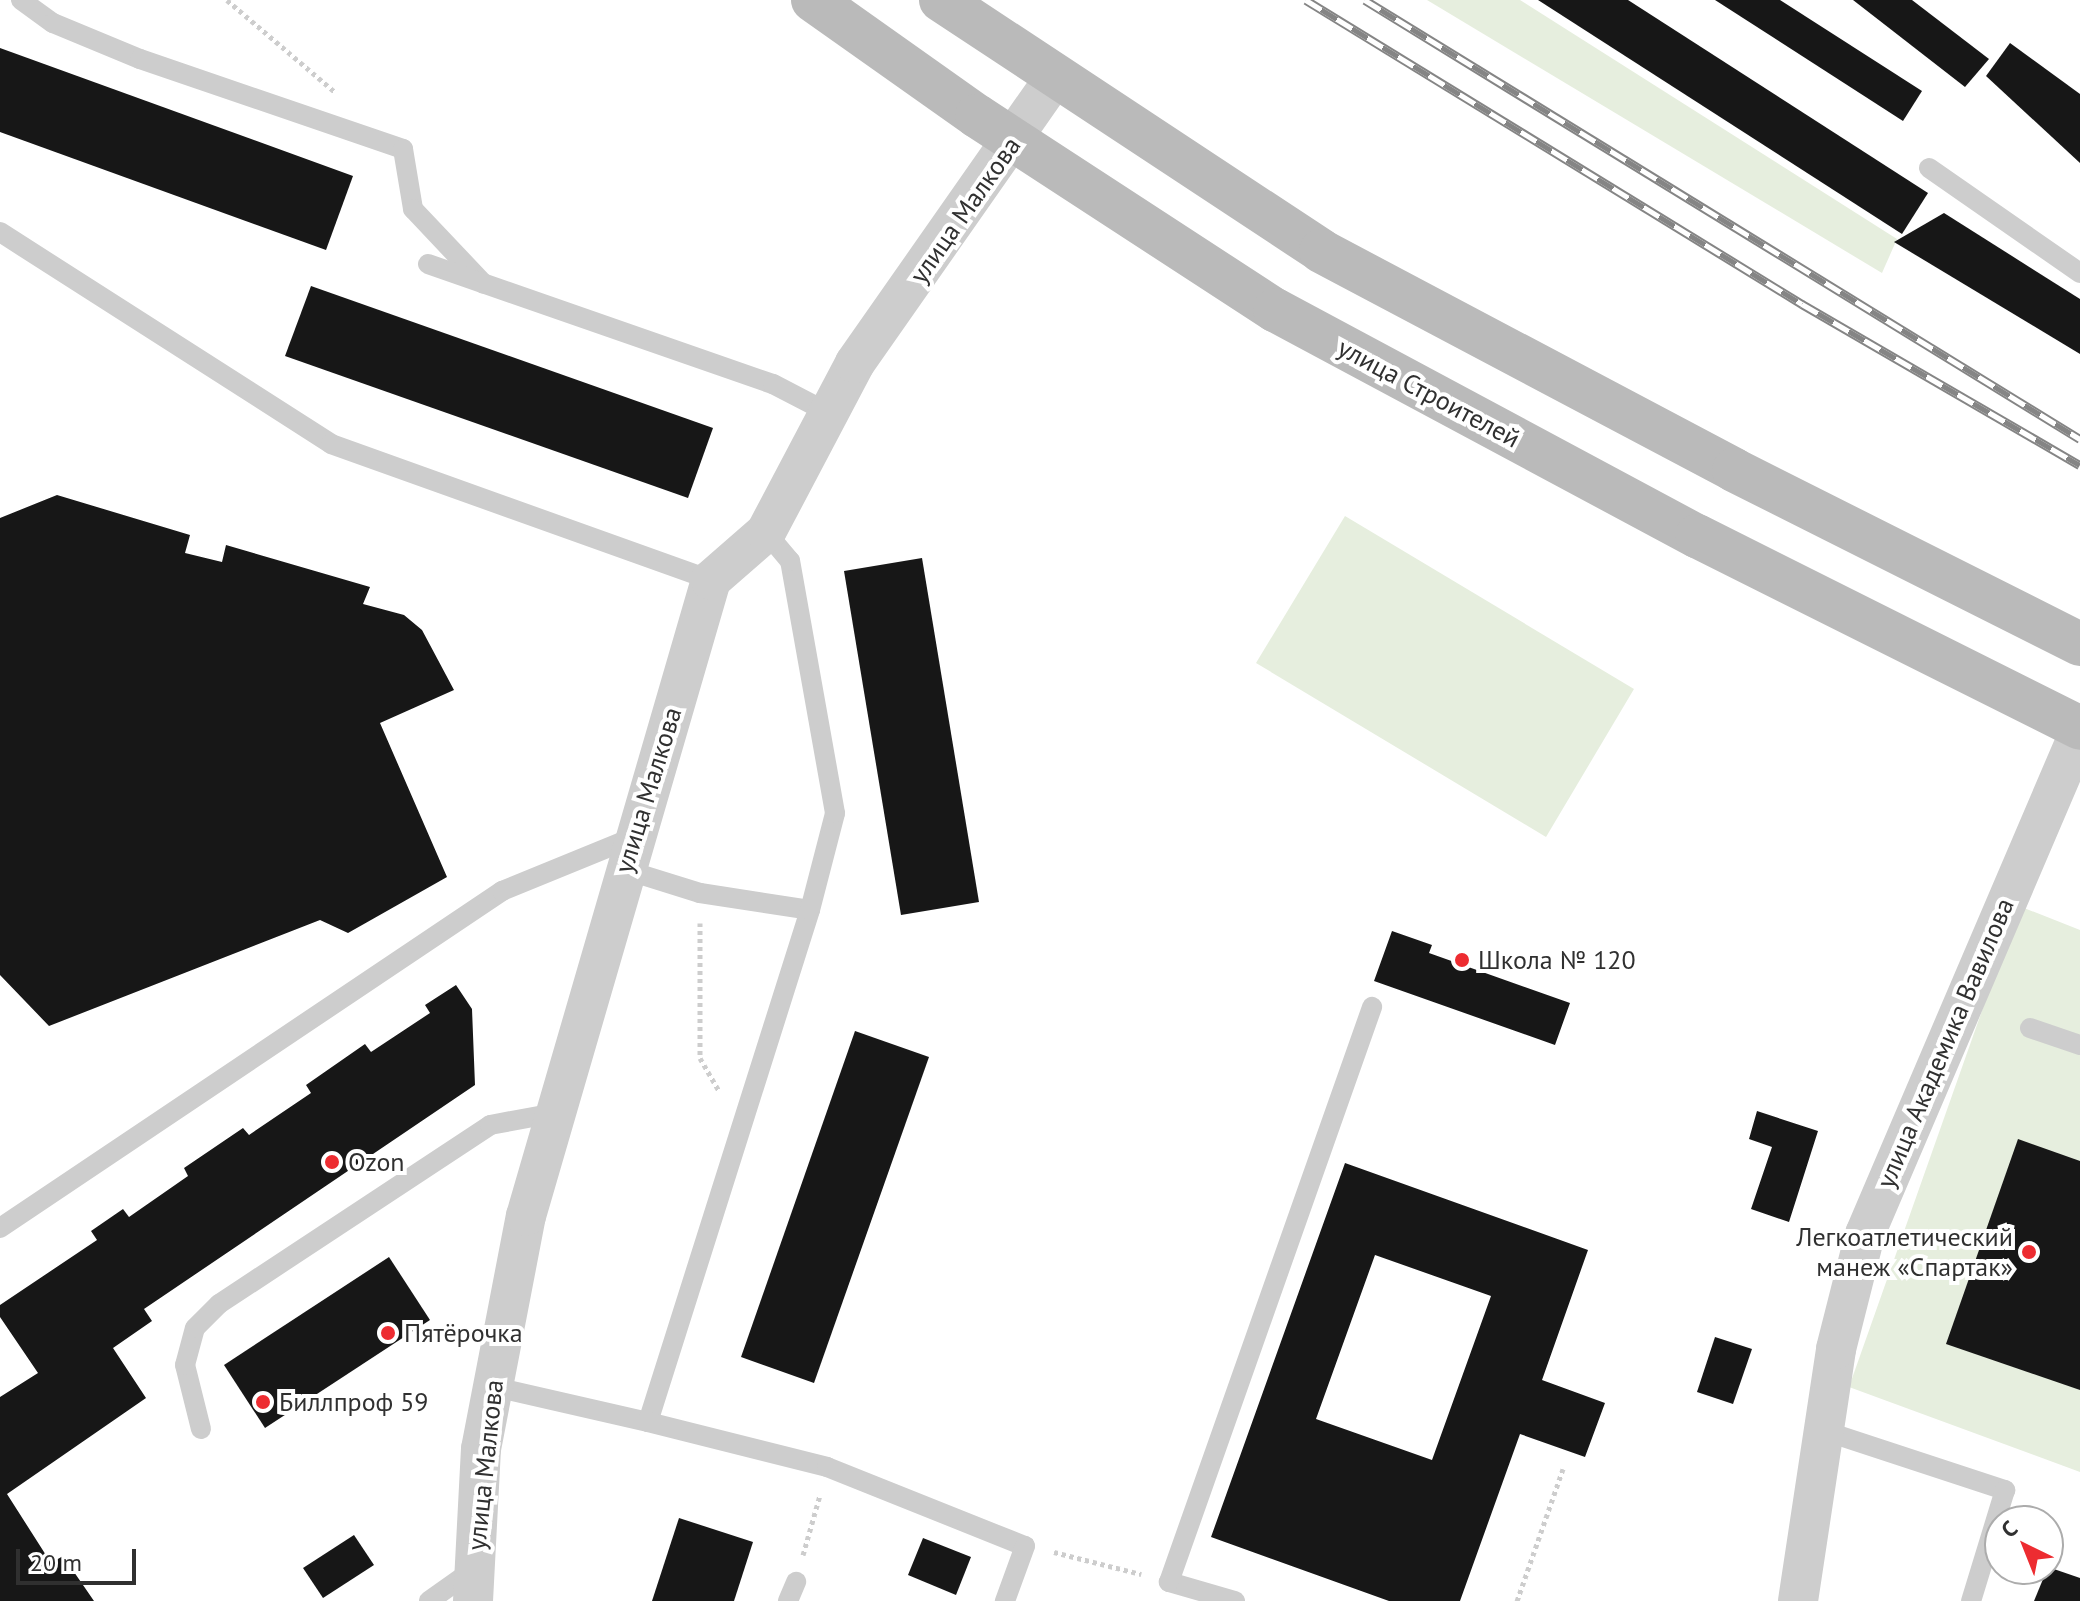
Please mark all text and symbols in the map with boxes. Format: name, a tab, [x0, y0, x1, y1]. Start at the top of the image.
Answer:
street label: улица Малкова	[903, 131, 1027, 289]
street label: улица Строителей	[1333, 332, 1525, 454]
street label: улица Малкова	[608, 703, 688, 877]
street label: улица Академика Вавилова	[1870, 893, 2020, 1193]
place label: Школа № 120	[1478, 944, 1636, 976]
marker: Школа № 120	[1453, 951, 1471, 969]
place label: Ozon	[348, 1146, 405, 1178]
marker: Ozon	[323, 1153, 341, 1171]
place label: Легкоатлетический манеж «Спартак»	[1796, 1221, 2013, 1282]
marker: Легкоатлетический манеж «Спартак»	[2020, 1243, 2038, 1261]
place label: Пятёрочка	[404, 1317, 523, 1349]
marker: Пятёрочка	[379, 1324, 397, 1342]
street label: улица Малкова	[461, 1378, 509, 1552]
place label: Биллпроф 59	[279, 1386, 429, 1418]
marker: Биллпроф 59	[254, 1393, 272, 1411]
north arrow	[1984, 1505, 2064, 1585]
text: С	[1995, 1514, 2023, 1543]
scale bar	[20, 1533, 140, 1583]
text: 20 m	[30, 1547, 82, 1578]

